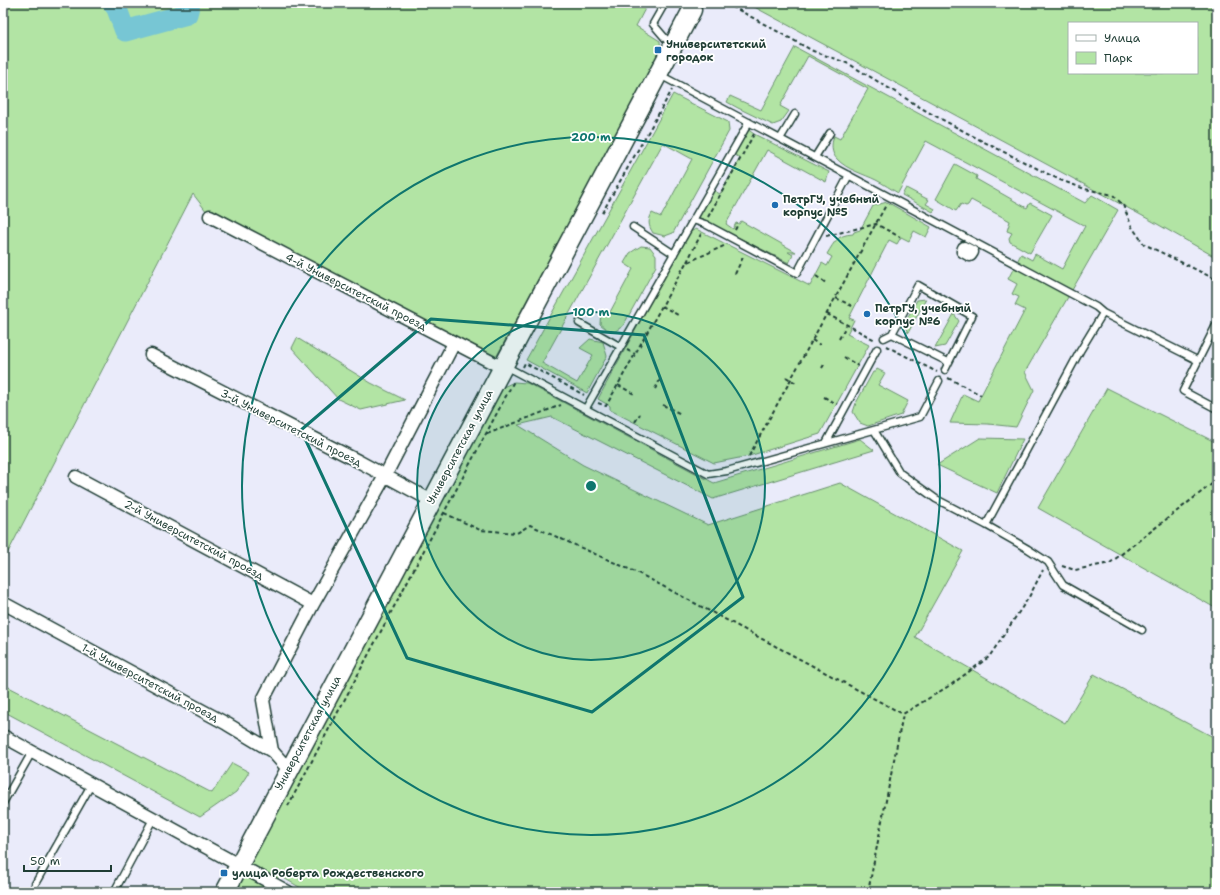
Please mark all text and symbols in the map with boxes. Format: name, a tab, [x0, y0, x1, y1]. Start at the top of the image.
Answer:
legend	[1068, 22, 1198, 74]
text: Улица	[1104, 30, 1141, 46]
place label: Университетский городок	[666, 37, 767, 65]
marker: Университетский городок	[653, 45, 663, 55]
text: Парк	[1104, 50, 1133, 66]
text: 200 m	[571, 129, 611, 145]
place label: ПетрГУ, учебный корпус №5	[783, 192, 880, 220]
marker: ПетрГУ, учебный корпус №5	[770, 200, 780, 210]
street label: 4-й Университетский проезд	[283, 250, 429, 334]
place label: ПетрГУ, учебный корпус №6	[875, 301, 972, 329]
text: 100 m	[573, 304, 610, 320]
marker: ПетрГУ, учебный корпус №6	[862, 309, 872, 319]
street label: 3-й Университетский проезд	[218, 386, 364, 470]
street label: Университетская улица	[423, 387, 497, 507]
centre of rings	[584, 479, 598, 493]
street label: 2-й Университетский проезд	[122, 497, 266, 583]
street label: 1-й Университетский проезд	[79, 640, 221, 726]
street label: Университетская улица	[271, 673, 345, 793]
scale bar	[24, 847, 111, 873]
text: 50 m	[30, 853, 60, 869]
place label: улица Роберта Рождественского	[232, 866, 424, 881]
marker: улица Роберта Рождественского	[219, 868, 229, 878]

